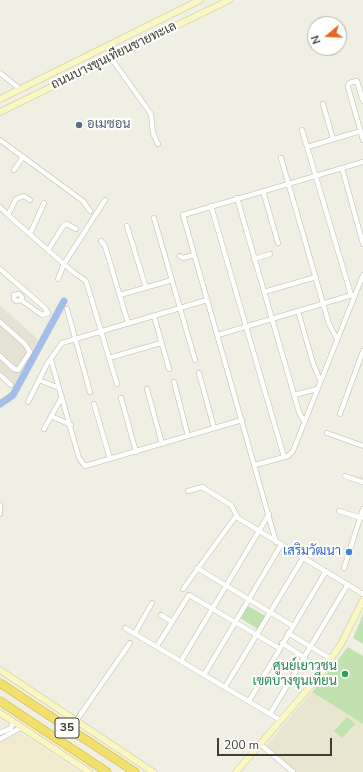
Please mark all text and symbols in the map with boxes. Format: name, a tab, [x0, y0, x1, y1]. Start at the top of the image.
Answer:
north arrow	[307, 16, 347, 56]
street label: ถนนบางขุนเทียนชายทะเล	[49, 19, 179, 93]
text: N	[308, 33, 325, 46]
place label: อเมซอน	[87, 117, 131, 133]
marker: อเมซอน	[74, 120, 84, 130]
place label: เสริมวัฒนา	[283, 544, 341, 560]
marker: เสริมวัฒนา	[344, 547, 354, 557]
place label: ศูนย์เยาวชน เขตบางขุนเทียน	[252, 659, 337, 690]
marker: ศูนย์เยาวชน เขตบางขุนเทียน	[340, 669, 350, 679]
road number: 35	[55, 718, 79, 738]
scale bar	[219, 730, 334, 756]
text: 200 m	[224, 737, 259, 753]

